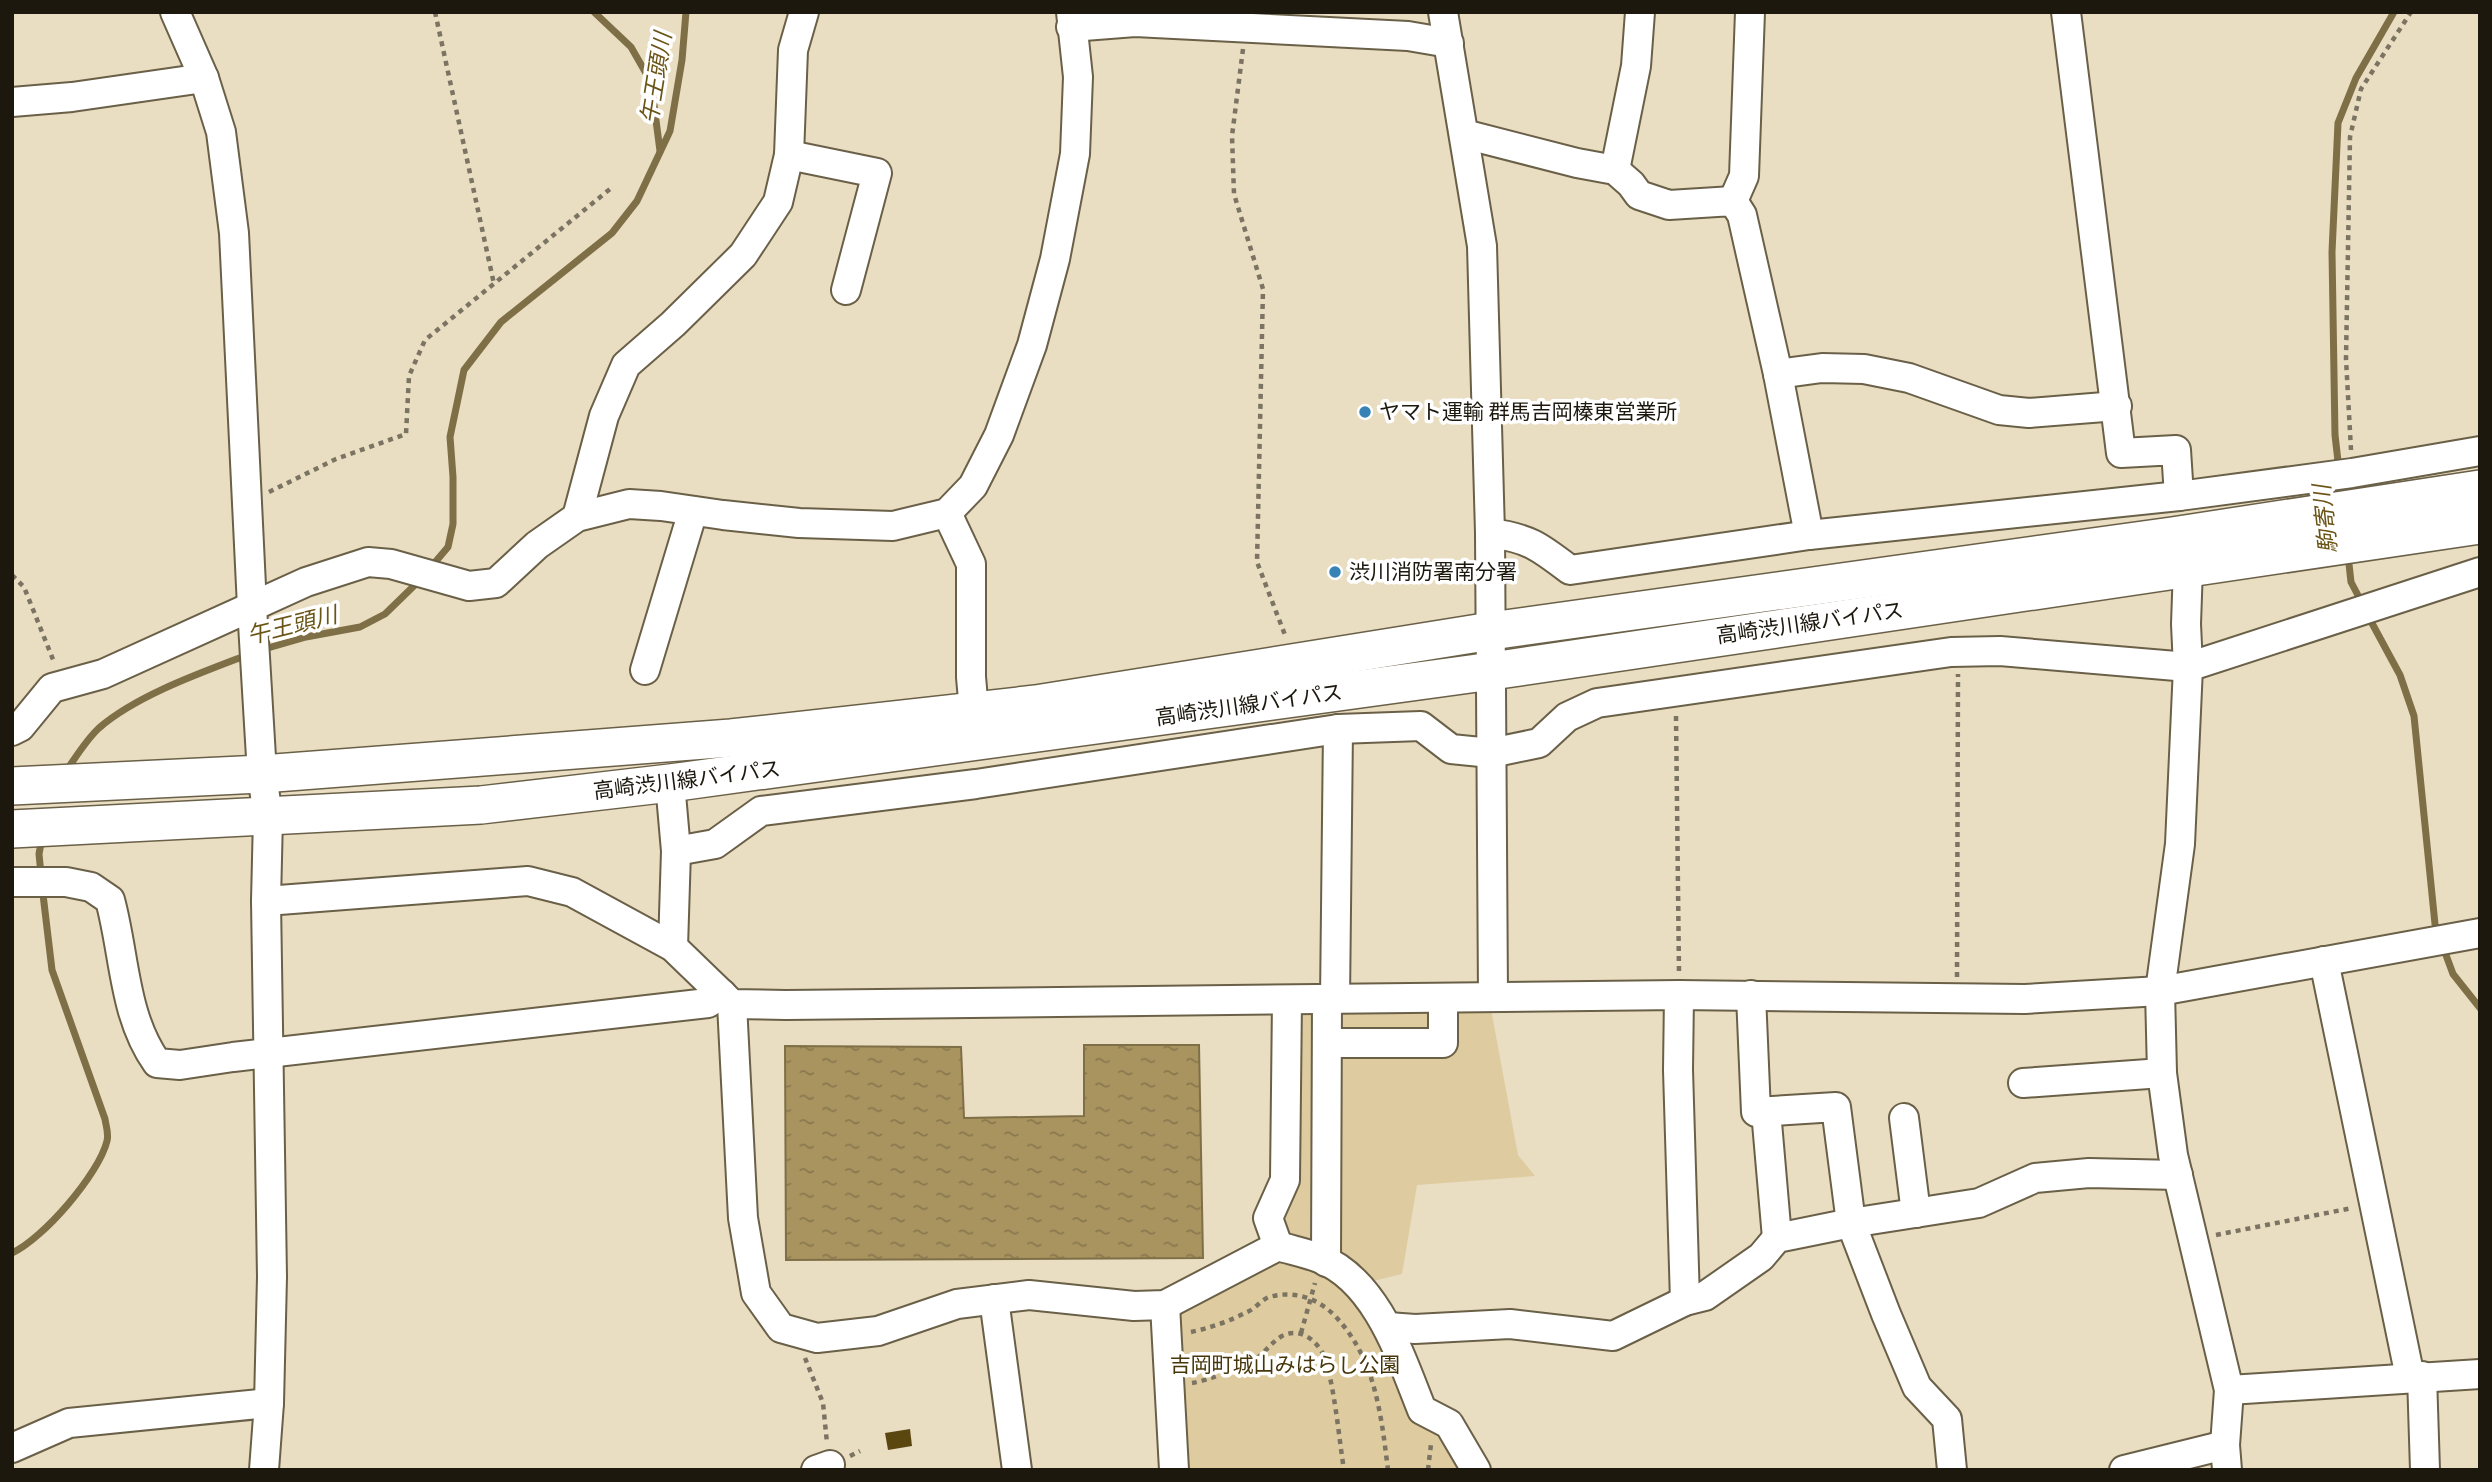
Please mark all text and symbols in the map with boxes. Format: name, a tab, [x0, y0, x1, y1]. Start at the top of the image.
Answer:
water label: 午王頭川	[631, 27, 680, 126]
place label: ヤマト運輸 群馬吉岡榛東営業所	[1379, 395, 1678, 427]
marker: ヤマト運輸 群馬吉岡榛東営業所	[1357, 404, 1373, 420]
water label: 駒寄川	[2303, 480, 2346, 555]
place label: 渋川消防署南分署	[1349, 555, 1517, 587]
marker: 渋川消防署南分署	[1327, 564, 1343, 580]
street label: 高崎渋川線バイパス	[1714, 593, 1905, 651]
water label: 午王頭川	[243, 596, 344, 653]
street label: 高崎渋川線バイパス	[1153, 675, 1344, 733]
street label: 高崎渋川線バイパス	[591, 752, 782, 806]
park label: 吉岡町城山みはらし公園	[1170, 1348, 1401, 1380]

